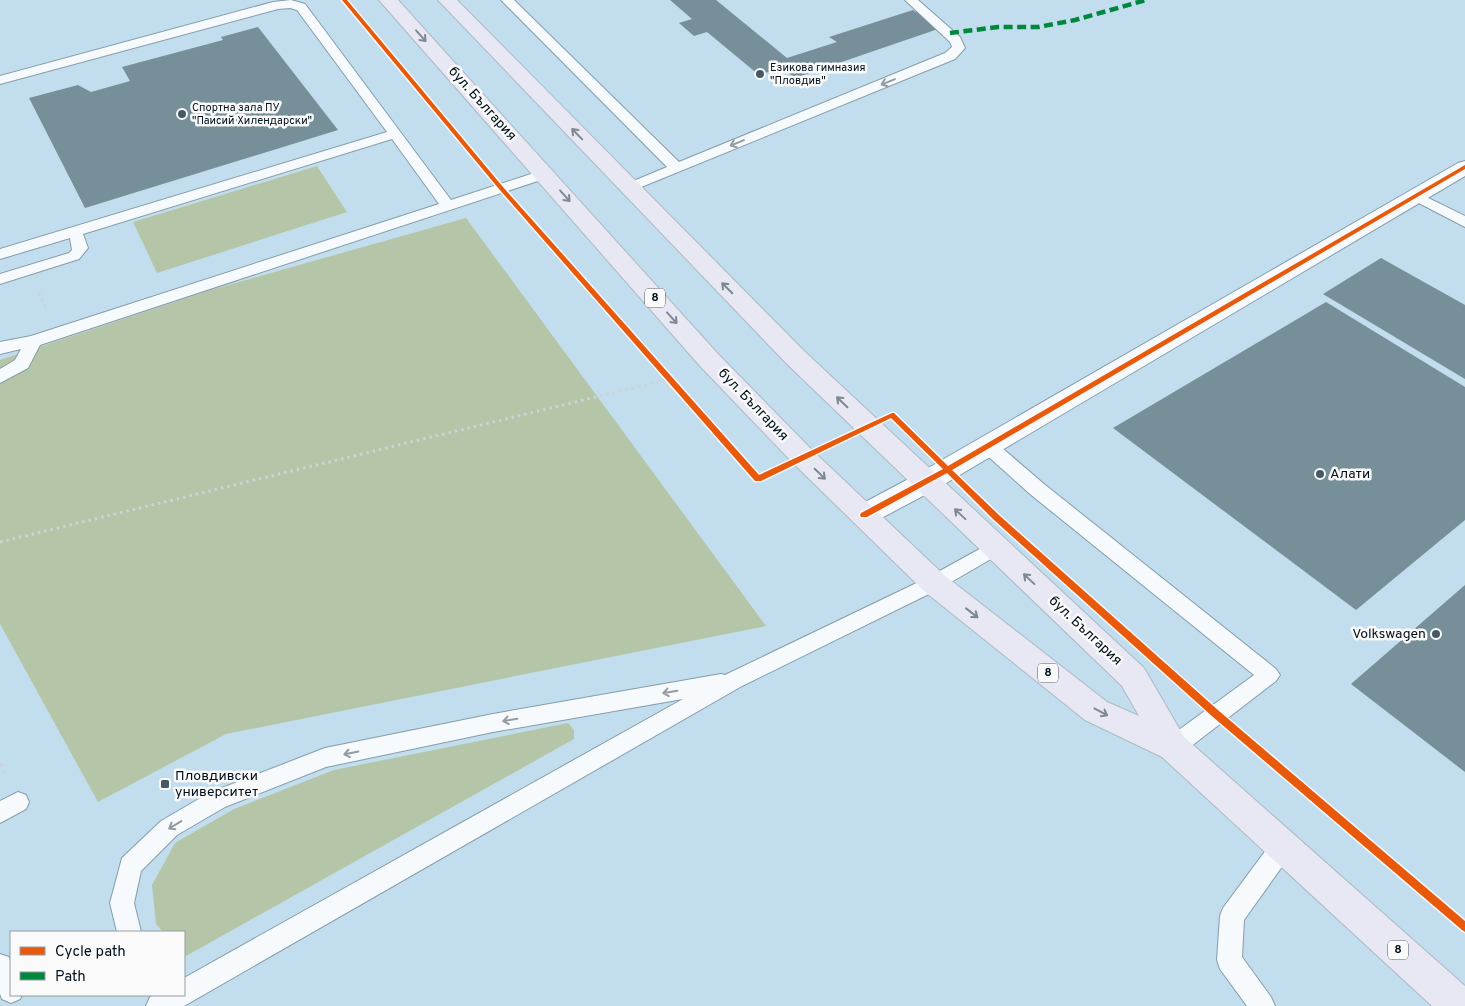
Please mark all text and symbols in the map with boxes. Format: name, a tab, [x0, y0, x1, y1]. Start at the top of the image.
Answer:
one-way arrow	[415, 30, 426, 43]
place label: Езикова гимназия "Пловдив"	[770, 61, 866, 88]
street label: бул. България	[444, 63, 520, 145]
marker: Езикова гимназия "Пловдив"	[754, 68, 766, 80]
one-way arrow	[881, 78, 896, 87]
place label: Спортна зала ПУ "Паисий Хилендарски"	[192, 101, 312, 128]
marker: Спортна зала ПУ "Паисий Хилендарски"	[176, 108, 188, 120]
one-way arrow	[571, 128, 583, 140]
one-way arrow	[730, 139, 745, 148]
one-way arrow	[559, 189, 570, 202]
one-way arrow	[721, 281, 733, 294]
road number: 8	[645, 288, 665, 308]
one-way arrow	[666, 311, 678, 324]
street label: бул. България	[714, 365, 792, 445]
one-way arrow	[836, 396, 849, 408]
place label: Алати	[1330, 466, 1370, 483]
one-way arrow	[814, 467, 826, 480]
marker: Алати	[1314, 468, 1326, 480]
one-way arrow	[954, 508, 966, 520]
one-way arrow	[1023, 573, 1036, 585]
street label: бул. България	[1045, 593, 1125, 669]
one-way arrow	[965, 608, 978, 619]
place label: Volkswagen	[1352, 626, 1426, 643]
marker: Volkswagen	[1430, 628, 1442, 640]
road number: 8	[1038, 664, 1058, 682]
one-way arrow	[662, 687, 678, 697]
one-way arrow	[1093, 708, 1107, 718]
one-way arrow	[502, 716, 518, 726]
one-way arrow	[343, 749, 359, 758]
place label: Пловдивски университет	[175, 768, 258, 801]
marker: Пловдивски университет	[159, 778, 171, 790]
one-way arrow	[168, 820, 182, 830]
legend	[10, 931, 185, 996]
road number: 8	[1388, 940, 1408, 960]
text: Cycle path	[55, 943, 126, 962]
text: Path	[55, 968, 86, 987]

